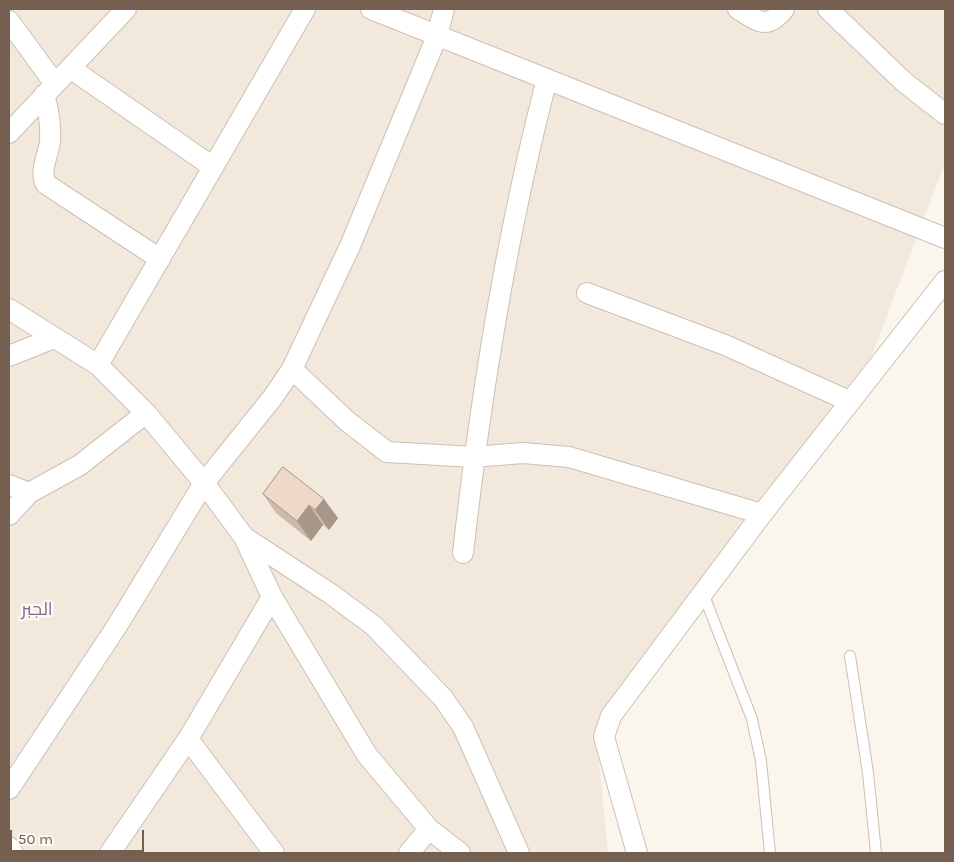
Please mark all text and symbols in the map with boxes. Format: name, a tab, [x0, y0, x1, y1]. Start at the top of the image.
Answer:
district label: الجبر	[21, 599, 53, 621]
scale bar	[12, 820, 146, 852]
text: 50 m	[18, 830, 53, 848]

